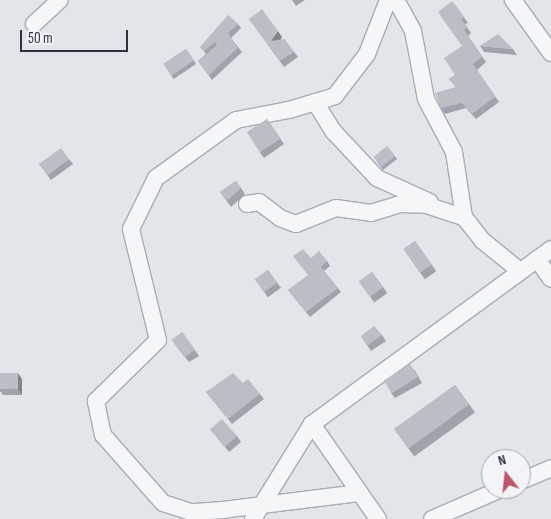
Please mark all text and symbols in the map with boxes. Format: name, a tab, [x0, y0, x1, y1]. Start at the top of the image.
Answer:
scale bar	[22, 20, 130, 52]
text: 50 m	[28, 29, 53, 48]
north arrow	[481, 449, 531, 499]
text: N	[496, 451, 508, 469]

